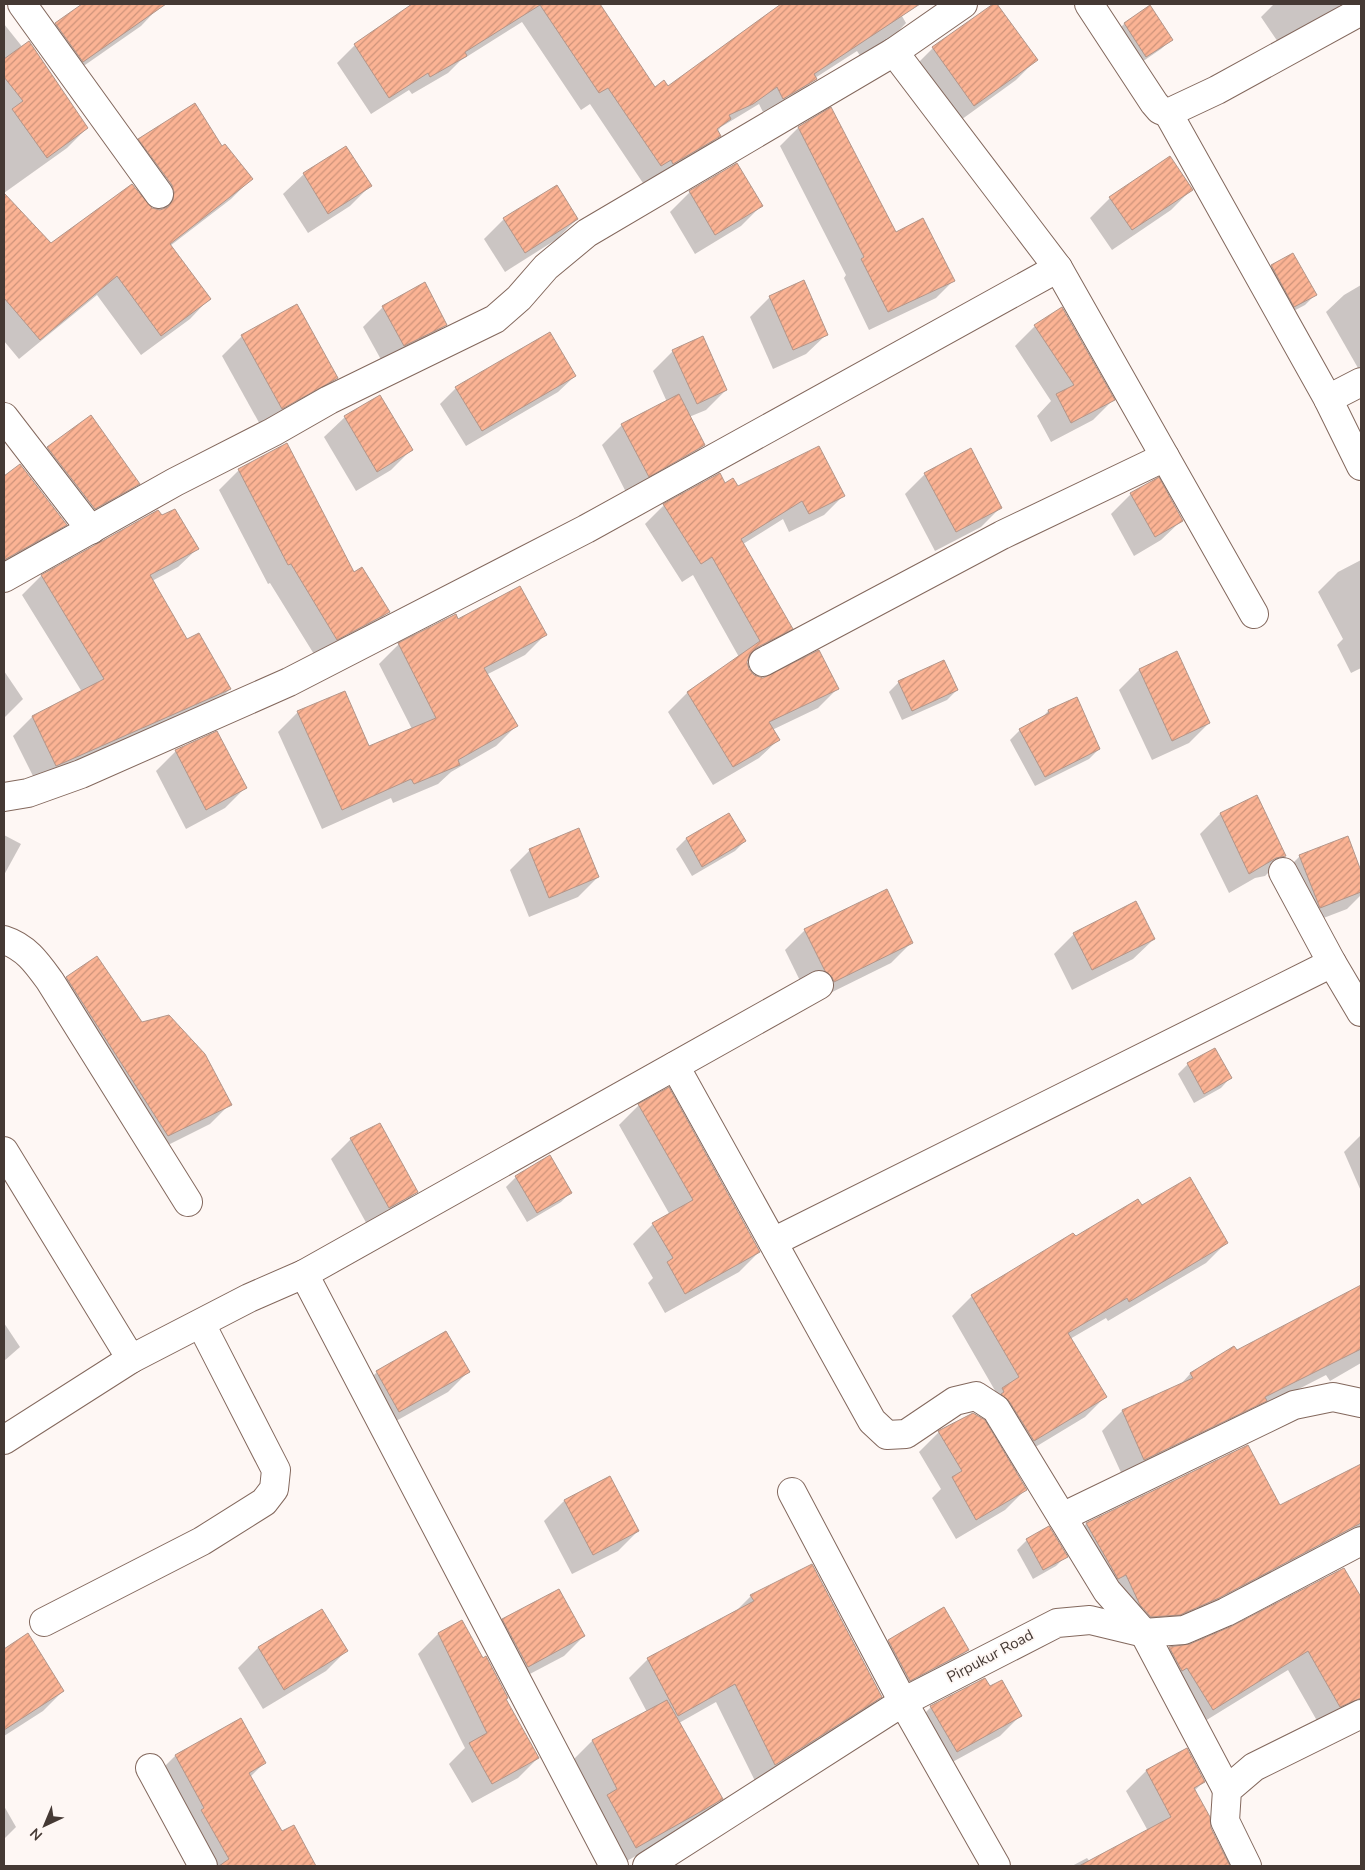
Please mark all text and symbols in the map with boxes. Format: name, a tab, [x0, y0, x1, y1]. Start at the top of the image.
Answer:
street label: Pirpukur Road	[943, 1625, 1037, 1687]
north arrow	[20, 1800, 70, 1850]
text: N	[26, 1824, 47, 1844]

